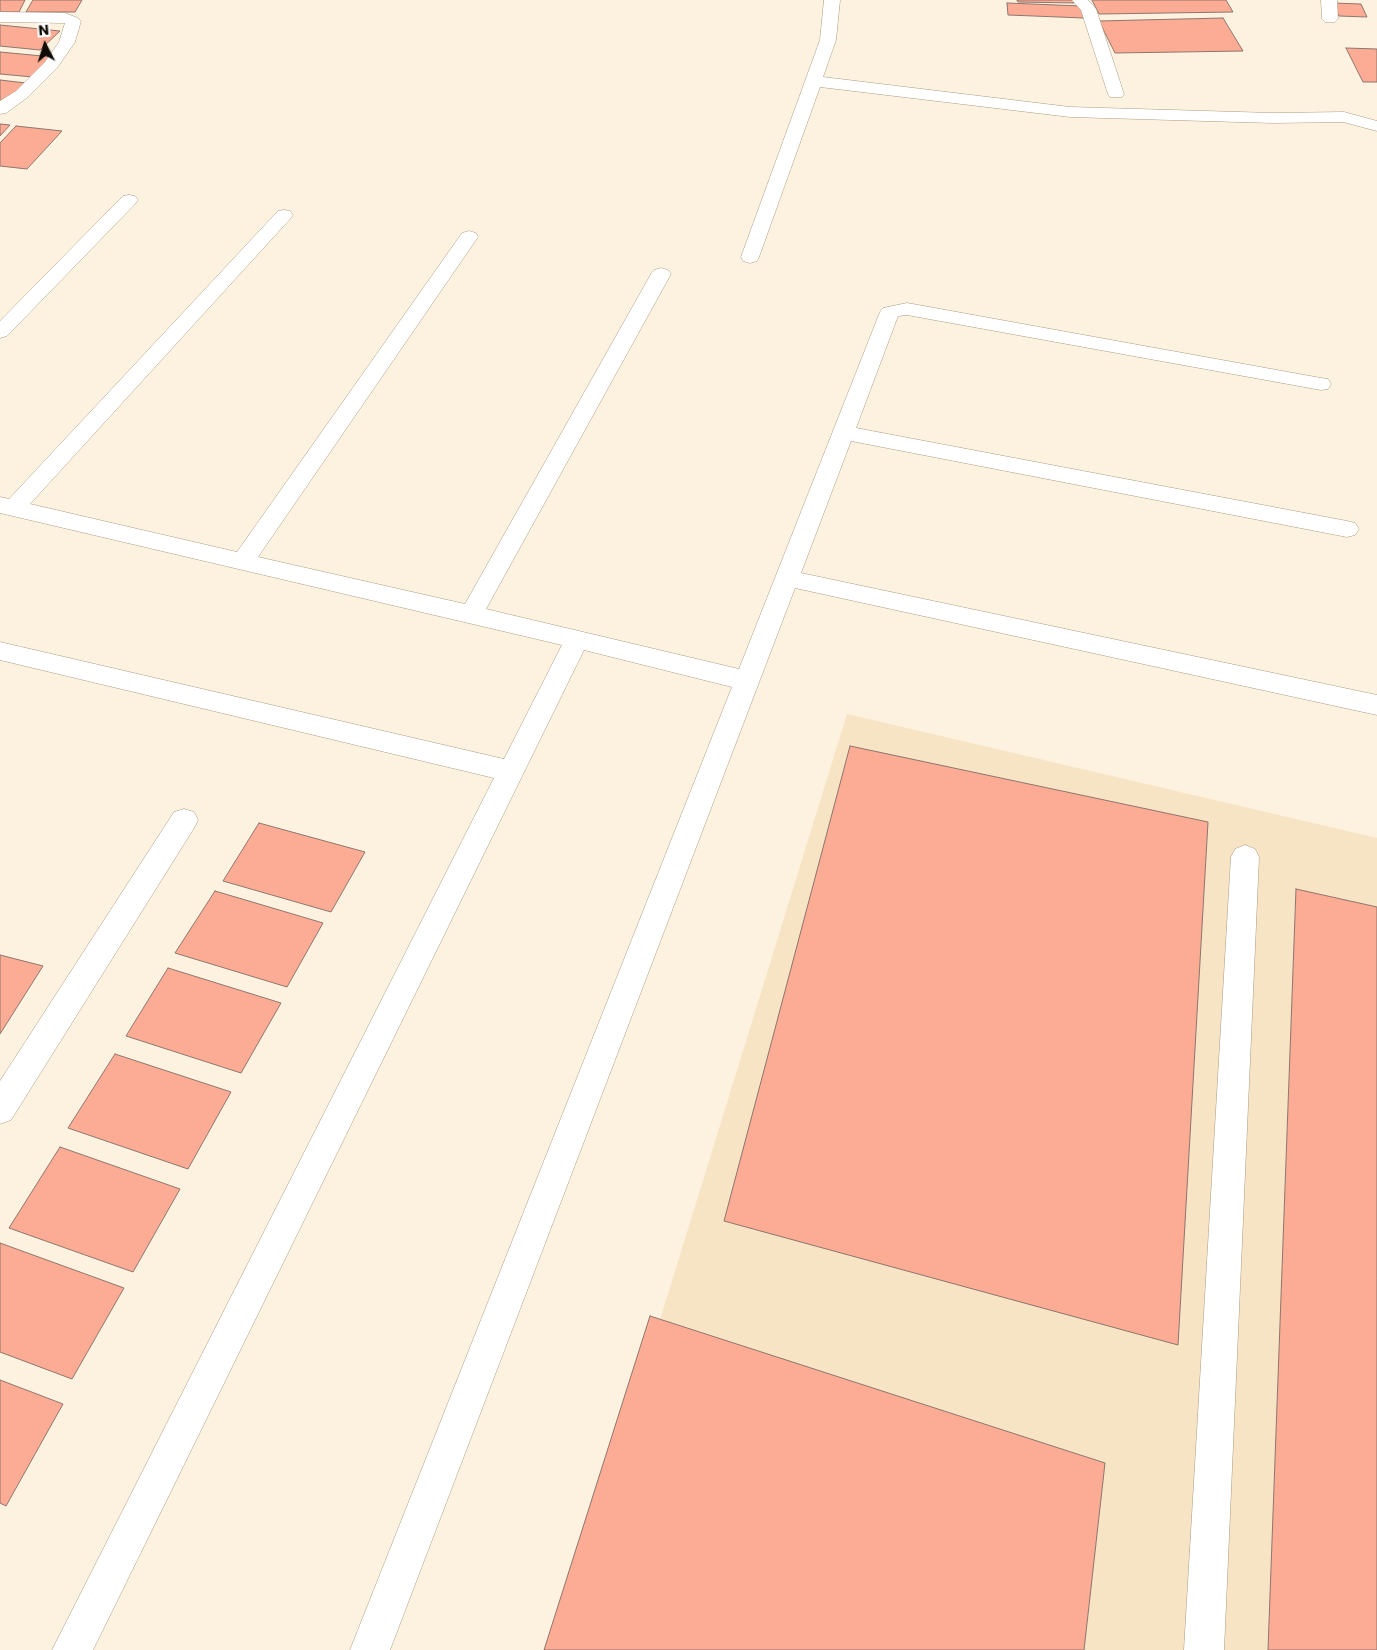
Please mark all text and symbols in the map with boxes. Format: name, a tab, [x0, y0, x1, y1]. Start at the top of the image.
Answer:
north arrow	[20, 20, 70, 70]
text: N	[38, 20, 50, 40]

